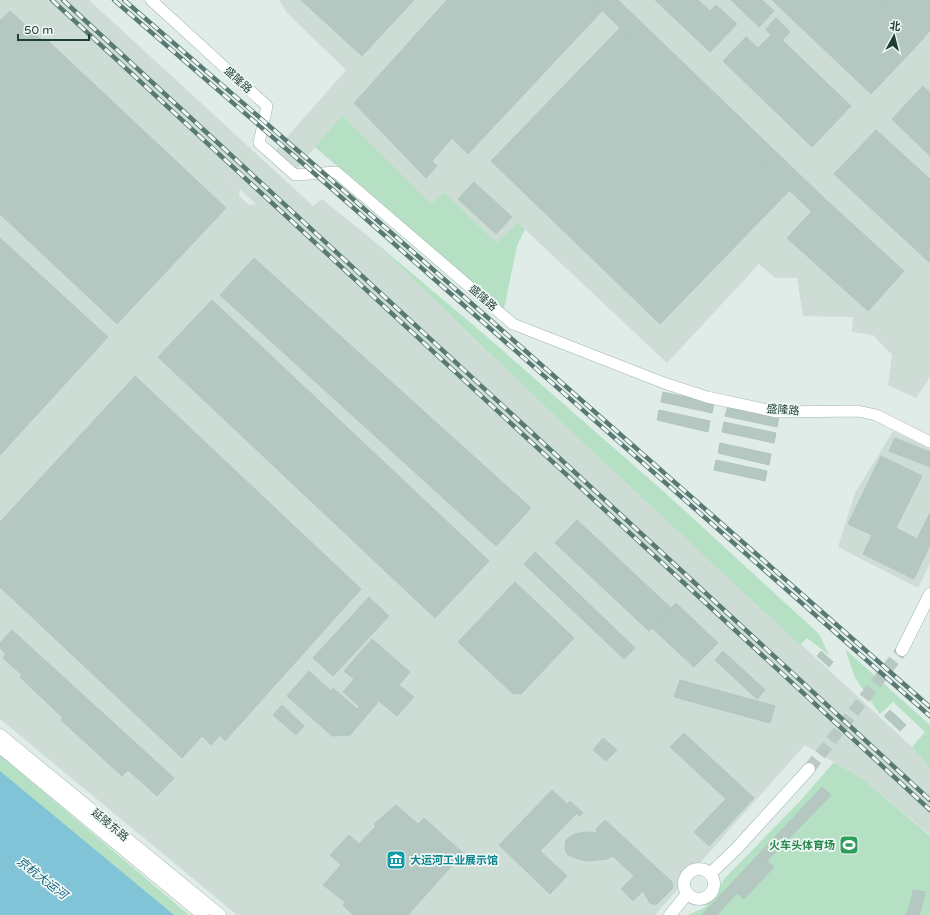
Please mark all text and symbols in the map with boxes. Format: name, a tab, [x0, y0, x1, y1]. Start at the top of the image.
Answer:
scale bar	[18, 16, 89, 42]
north arrow	[874, 16, 914, 56]
text: 北	[889, 19, 901, 34]
text: 50 m	[24, 23, 53, 37]
street label: 盛隆路	[221, 64, 255, 96]
street label: 盛隆路	[466, 282, 500, 314]
street label: 盛隆路	[766, 402, 800, 418]
street label: 延陵东路	[89, 806, 131, 844]
sports icon: 火车头体育场	[838, 834, 860, 856]
place label: 火车头体育场	[769, 839, 835, 852]
museum icon: 大运河工业展示馆	[385, 849, 407, 871]
water label: 京杭大运河	[14, 854, 72, 903]
place label: 大运河工业展示馆	[410, 854, 498, 867]

